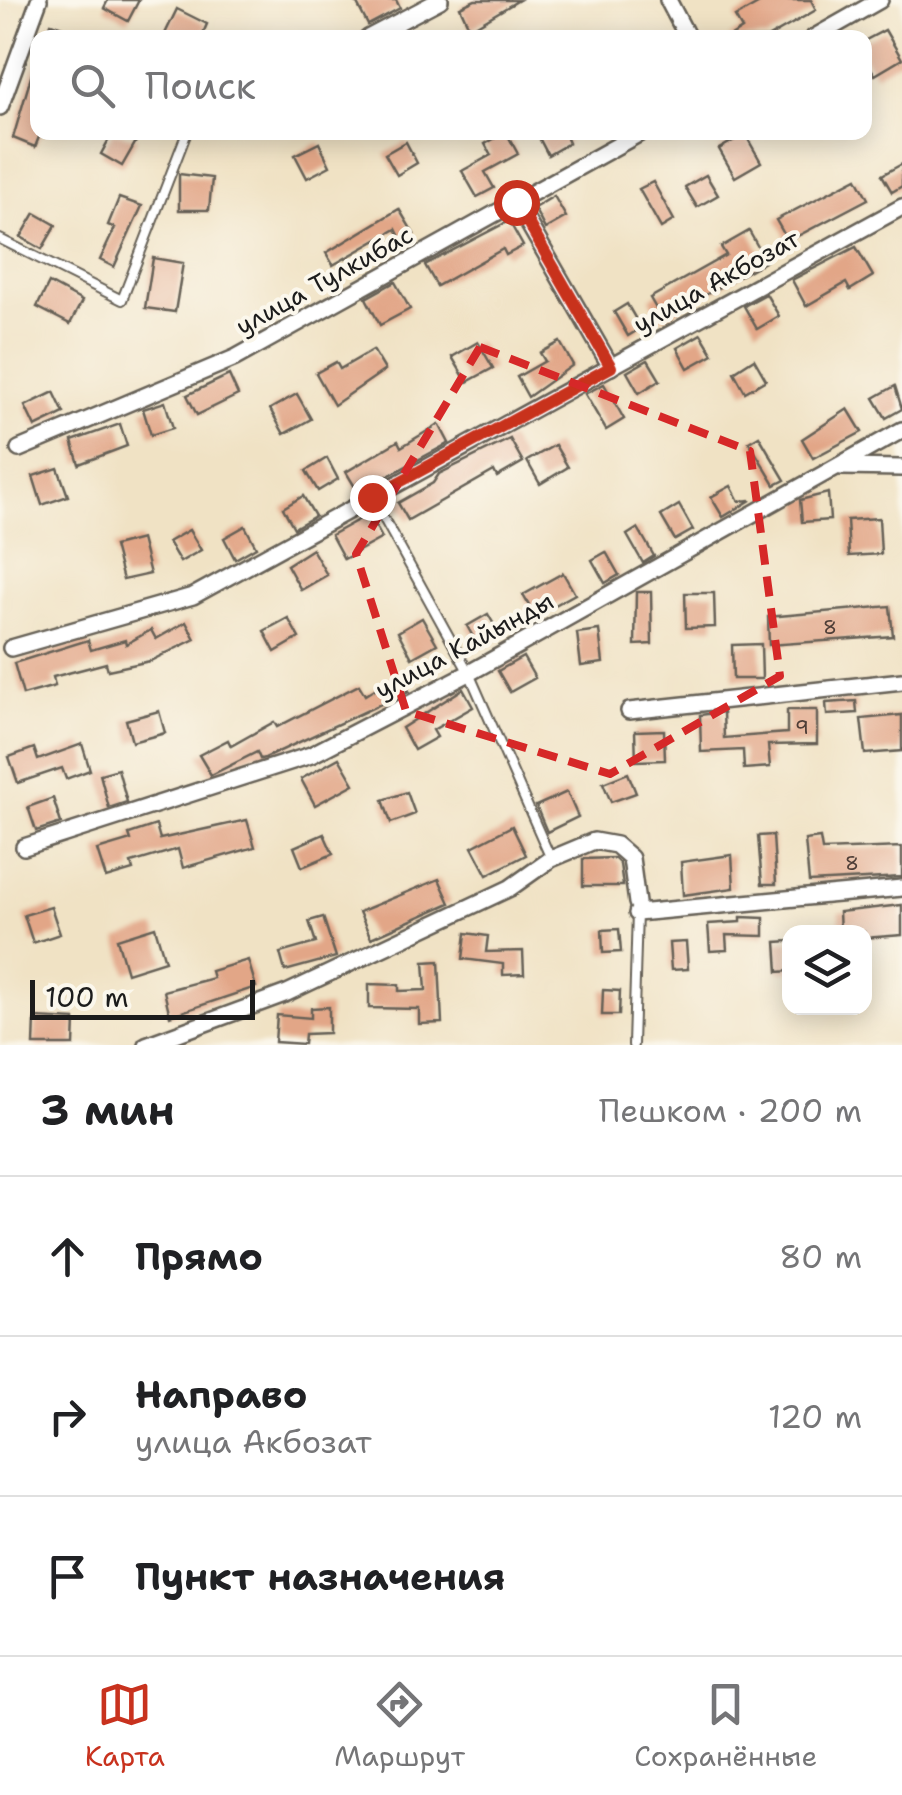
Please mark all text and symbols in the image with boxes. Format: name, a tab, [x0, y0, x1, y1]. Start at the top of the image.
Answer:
search box	[30, 30, 872, 140]
icon: search	[65, 58, 120, 113]
text: Поиск	[145, 60, 256, 111]
route start	[494, 180, 540, 226]
street label: улица Тулкибас	[229, 217, 419, 343]
street label: улица Акбозат	[627, 221, 805, 341]
route end	[350, 475, 396, 521]
street label: улица Кайынды	[369, 584, 559, 706]
house number: 8	[823, 614, 837, 640]
house number: 9	[795, 714, 809, 740]
house number: 8	[845, 850, 859, 876]
map controls	[782, 925, 872, 1015]
button: layers	[782, 925, 872, 1015]
scale bar	[30, 975, 255, 1020]
text: 100 m	[45, 978, 129, 1016]
text: 3 мин	[40, 1082, 175, 1138]
text: Пешком · 200 m	[599, 1089, 862, 1132]
icon: ahead	[40, 1229, 95, 1284]
text: Прямо	[135, 1231, 263, 1282]
text: 80 m	[779, 1235, 862, 1278]
text: Направо	[135, 1369, 308, 1420]
icon: right	[40, 1389, 95, 1444]
text: 120 m	[768, 1395, 862, 1438]
text: улица Акбозат	[135, 1420, 372, 1463]
icon: arrive	[40, 1549, 95, 1604]
text: Пункт назначения	[135, 1551, 505, 1602]
tab: Карта	[85, 1677, 165, 1775]
tab: Маршрут	[334, 1677, 465, 1775]
tab: Сохранённые	[634, 1677, 817, 1775]

